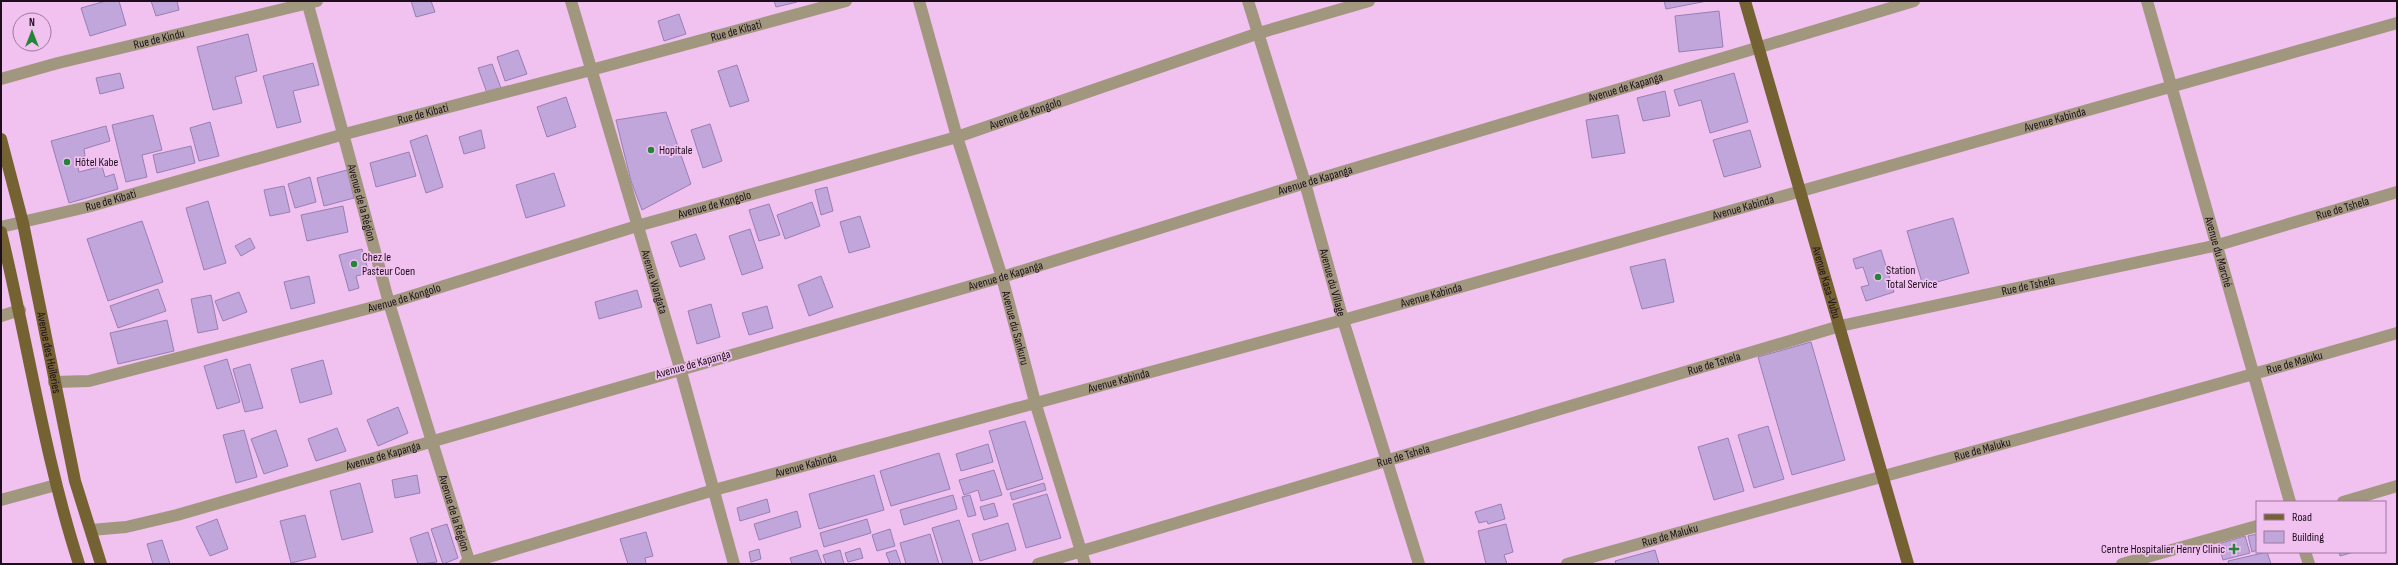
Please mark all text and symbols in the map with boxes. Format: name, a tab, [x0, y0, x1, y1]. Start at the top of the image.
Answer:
north arrow	[12, 12, 52, 52]
text: N	[29, 16, 35, 29]
street label: Rue de Kibati	[709, 17, 763, 45]
street label: Rue de Kindu	[132, 26, 186, 53]
street label: Avenue de Kapanga	[1586, 69, 1665, 106]
street label: Avenue de Kongolo	[986, 95, 1064, 134]
street label: Rue de Kibati	[396, 100, 450, 128]
street label: Avenue Kabinda	[2022, 104, 2088, 136]
place label: Hopitale	[659, 143, 693, 158]
marker: Hopitale	[646, 145, 656, 155]
place label: Hôtel Kabe	[75, 155, 119, 170]
marker: Hôtel Kabe	[62, 157, 72, 167]
street label: Avenue de la Région	[343, 162, 379, 243]
street label: Avenue de Kapanga	[1275, 162, 1355, 199]
street label: Rue de Kibati	[84, 186, 138, 215]
street label: Avenue de Kongolo	[675, 188, 753, 223]
street label: Avenue Kabinda	[1710, 192, 1776, 224]
street label: Rue de Tshela	[2314, 194, 2371, 224]
street label: Avenue du Marché	[2201, 214, 2235, 289]
street label: Avenue Kasa-Vubu	[1808, 244, 1844, 320]
street label: Avenue du Village	[1315, 246, 1349, 318]
street label: Avenue Wangata	[637, 247, 671, 316]
place label: Chez le Pasteur Coen	[362, 250, 415, 279]
street label: Avenue de Kapanga	[966, 258, 1045, 295]
marker: Chez le Pasteur Coen	[349, 259, 359, 269]
place label: Station Total Service	[1886, 263, 1938, 292]
marker: Station Total Service	[1873, 272, 1883, 282]
street label: Rue de Tshela	[2000, 273, 2057, 299]
street label: Avenue de Kongolo	[365, 280, 443, 316]
street label: Avenue Kabinda	[1398, 280, 1464, 312]
street label: Avenue du Sankuru	[998, 288, 1032, 367]
street label: Avenue des Huileries	[33, 310, 64, 395]
street label: Avenue de Kapanga	[653, 347, 733, 383]
street label: Rue de Maluku	[2265, 348, 2325, 378]
street label: Rue de Tshela	[1686, 349, 1743, 379]
street label: Avenue Kabinda	[1085, 366, 1152, 397]
street label: Rue de Maluku	[1953, 435, 2012, 464]
street label: Avenue de Kapanga	[343, 438, 423, 474]
street label: Rue de Tshela	[1375, 441, 1432, 471]
street label: Avenue Kabinda	[773, 450, 839, 481]
street label: Avenue de la Région	[435, 472, 473, 553]
legend	[2256, 501, 2386, 553]
text: Road	[2292, 510, 2312, 525]
street label: Rue de Maluku	[1640, 521, 1700, 551]
text: Building	[2292, 530, 2324, 545]
place label: Centre Hospitalier Henry Clinic	[2101, 542, 2225, 557]
marker: Centre Hospitalier Henry Clinic	[2228, 543, 2240, 555]

